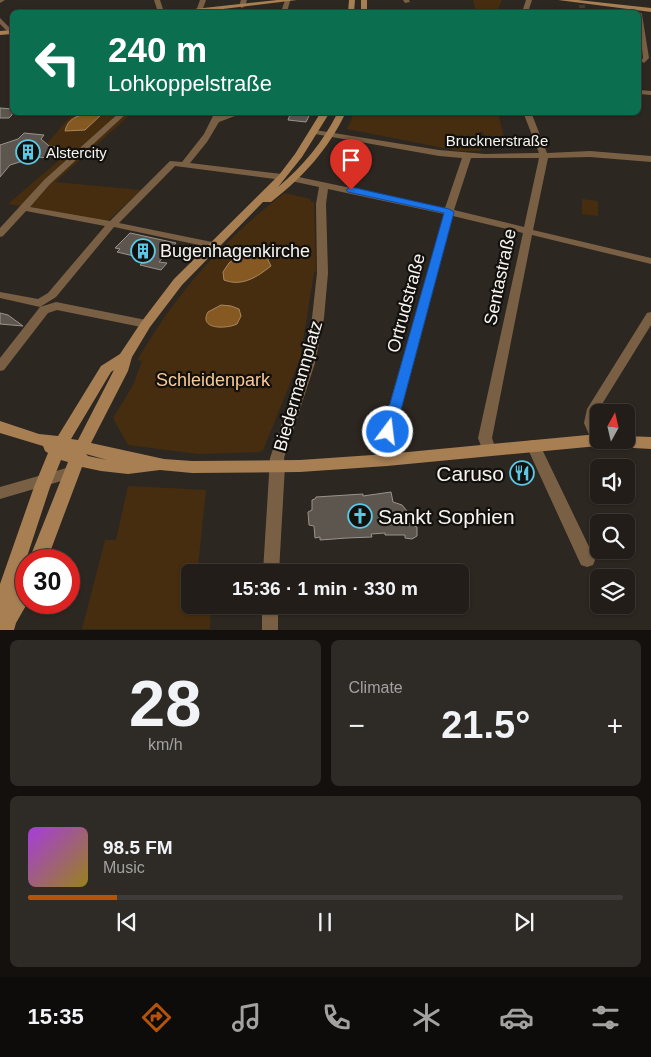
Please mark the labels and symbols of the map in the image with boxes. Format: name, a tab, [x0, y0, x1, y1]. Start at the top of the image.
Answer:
street label: Brucknerstraße	[446, 132, 548, 149]
building icon: Alstercity	[15, 139, 41, 165]
pin	[330, 139, 372, 190]
place label: Alstercity	[46, 144, 107, 161]
street label: Sentastraße	[480, 227, 520, 327]
building icon: Bugenhagenkirche	[130, 238, 156, 264]
place label: Bugenhagenkirche	[160, 241, 310, 261]
street label: Ortrudstraße	[383, 251, 429, 355]
street label: Biedermannplatz	[270, 318, 326, 454]
park label: Schleidenpark	[156, 370, 271, 390]
north arrow	[590, 404, 635, 449]
position arrow	[361, 405, 413, 457]
restaurant icon: Caruso	[509, 460, 535, 486]
place label: Caruso	[436, 462, 504, 485]
church icon: Sankt Sophien	[347, 503, 373, 529]
place label: Sankt Sophien	[378, 505, 515, 528]
speed limit sign: 30	[15, 549, 80, 614]

